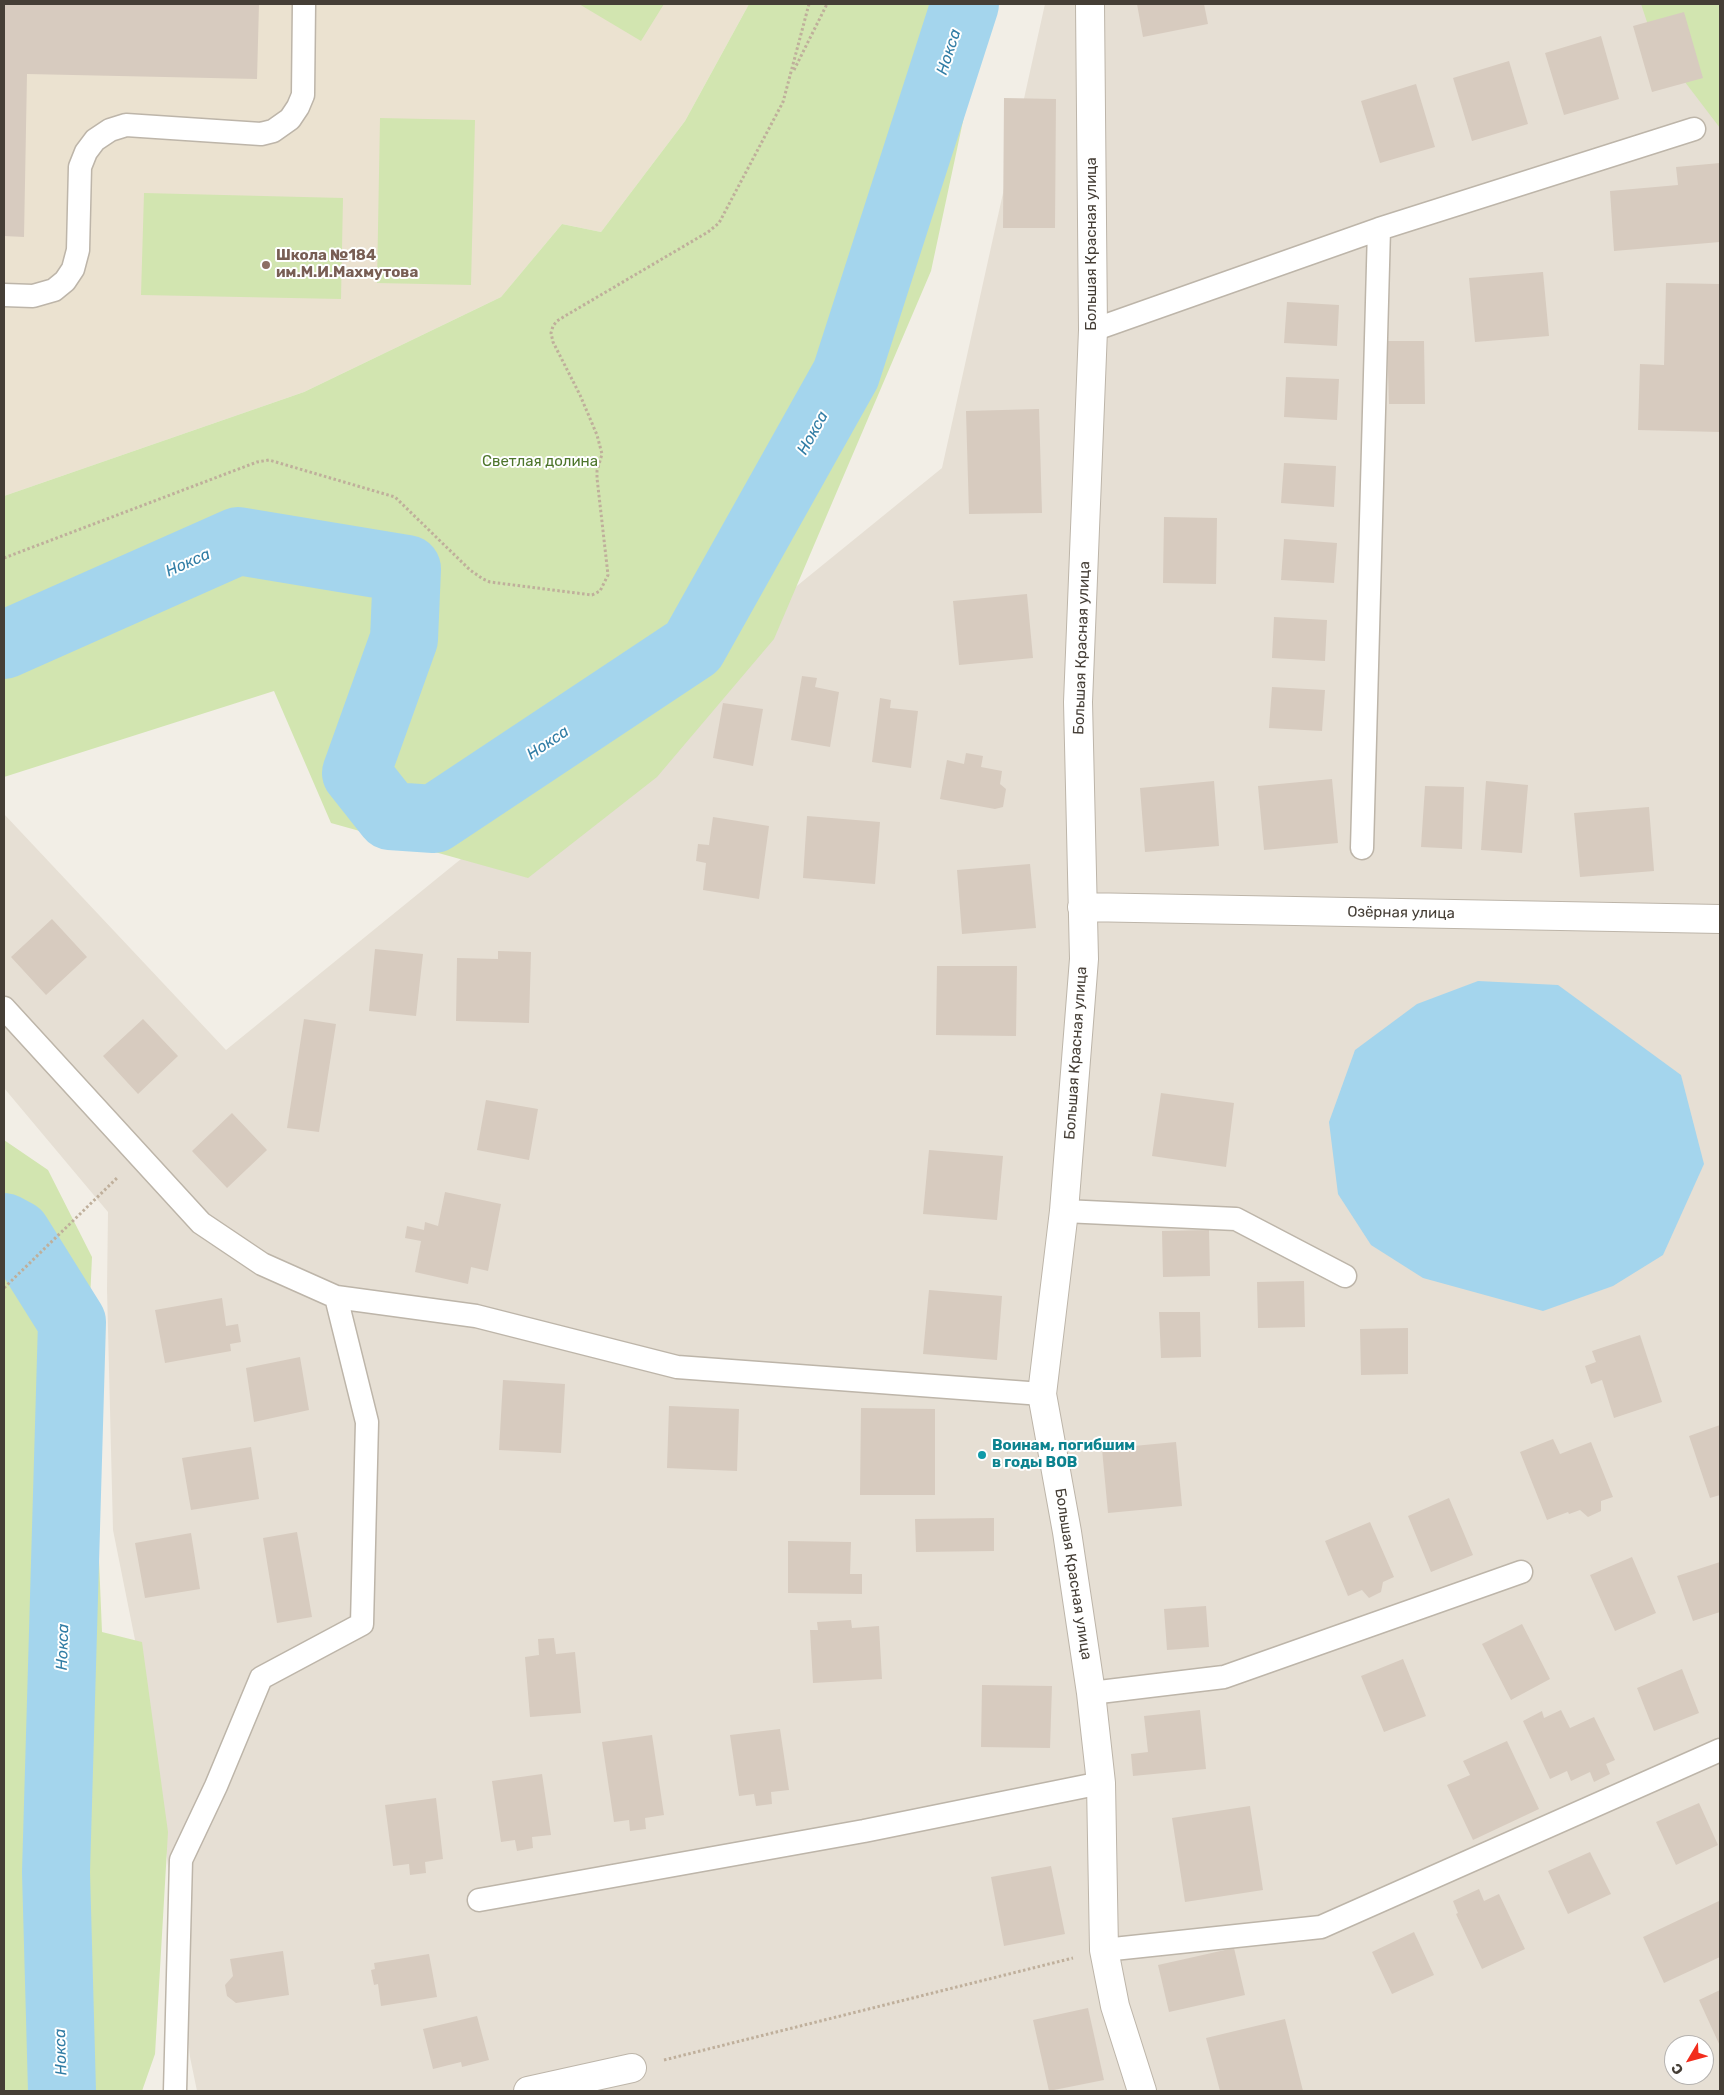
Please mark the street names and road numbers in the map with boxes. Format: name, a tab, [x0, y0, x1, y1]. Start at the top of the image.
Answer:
street label: Большая Красная улица	[1083, 157, 1101, 331]
street label: Большая Красная улица	[1070, 561, 1094, 735]
street label: Озёрная улица	[1347, 903, 1455, 923]
street label: Большая Красная улица	[1061, 966, 1091, 1140]
street label: Большая Красная улица	[1051, 1487, 1095, 1661]

